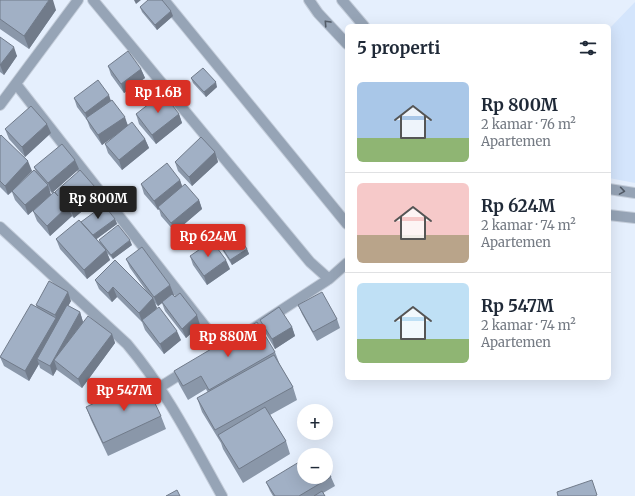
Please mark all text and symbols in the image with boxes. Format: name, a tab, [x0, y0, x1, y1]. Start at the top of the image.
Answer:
one-way arrow	[324, 20, 332, 28]
text: 5 properti	[357, 37, 440, 59]
icon: filters	[577, 37, 599, 59]
pin: Rp 1.6B	[121, 80, 195, 114]
text: Rp 1.6B	[135, 84, 182, 101]
text: Rp 800M	[481, 94, 558, 116]
icon: home	[389, 98, 437, 146]
text: 2 kamar · 76 m²	[481, 116, 576, 133]
text: Apartemen	[481, 133, 551, 150]
pin: Rp 800M	[61, 186, 135, 220]
one-way arrow	[619, 186, 625, 195]
text: Rp 800M	[69, 190, 127, 207]
text: Rp 624M	[481, 195, 555, 217]
icon: home	[389, 199, 437, 247]
text: 2 kamar · 74 m²	[481, 217, 576, 234]
pin: Rp 624M	[171, 224, 245, 258]
text: Rp 624M	[180, 228, 236, 245]
text: Apartemen	[481, 234, 551, 251]
text: Rp 547M	[481, 295, 554, 317]
icon: home	[389, 299, 437, 347]
text: 2 kamar · 74 m²	[481, 317, 576, 334]
pin: Rp 880M	[191, 324, 265, 358]
text: Rp 880M	[199, 328, 257, 345]
text: Apartemen	[481, 334, 551, 351]
pin: Rp 547M	[87, 378, 161, 412]
text: Rp 547M	[96, 382, 152, 399]
map controls	[297, 404, 333, 484]
button: +	[297, 404, 333, 440]
button: −	[297, 448, 333, 484]

